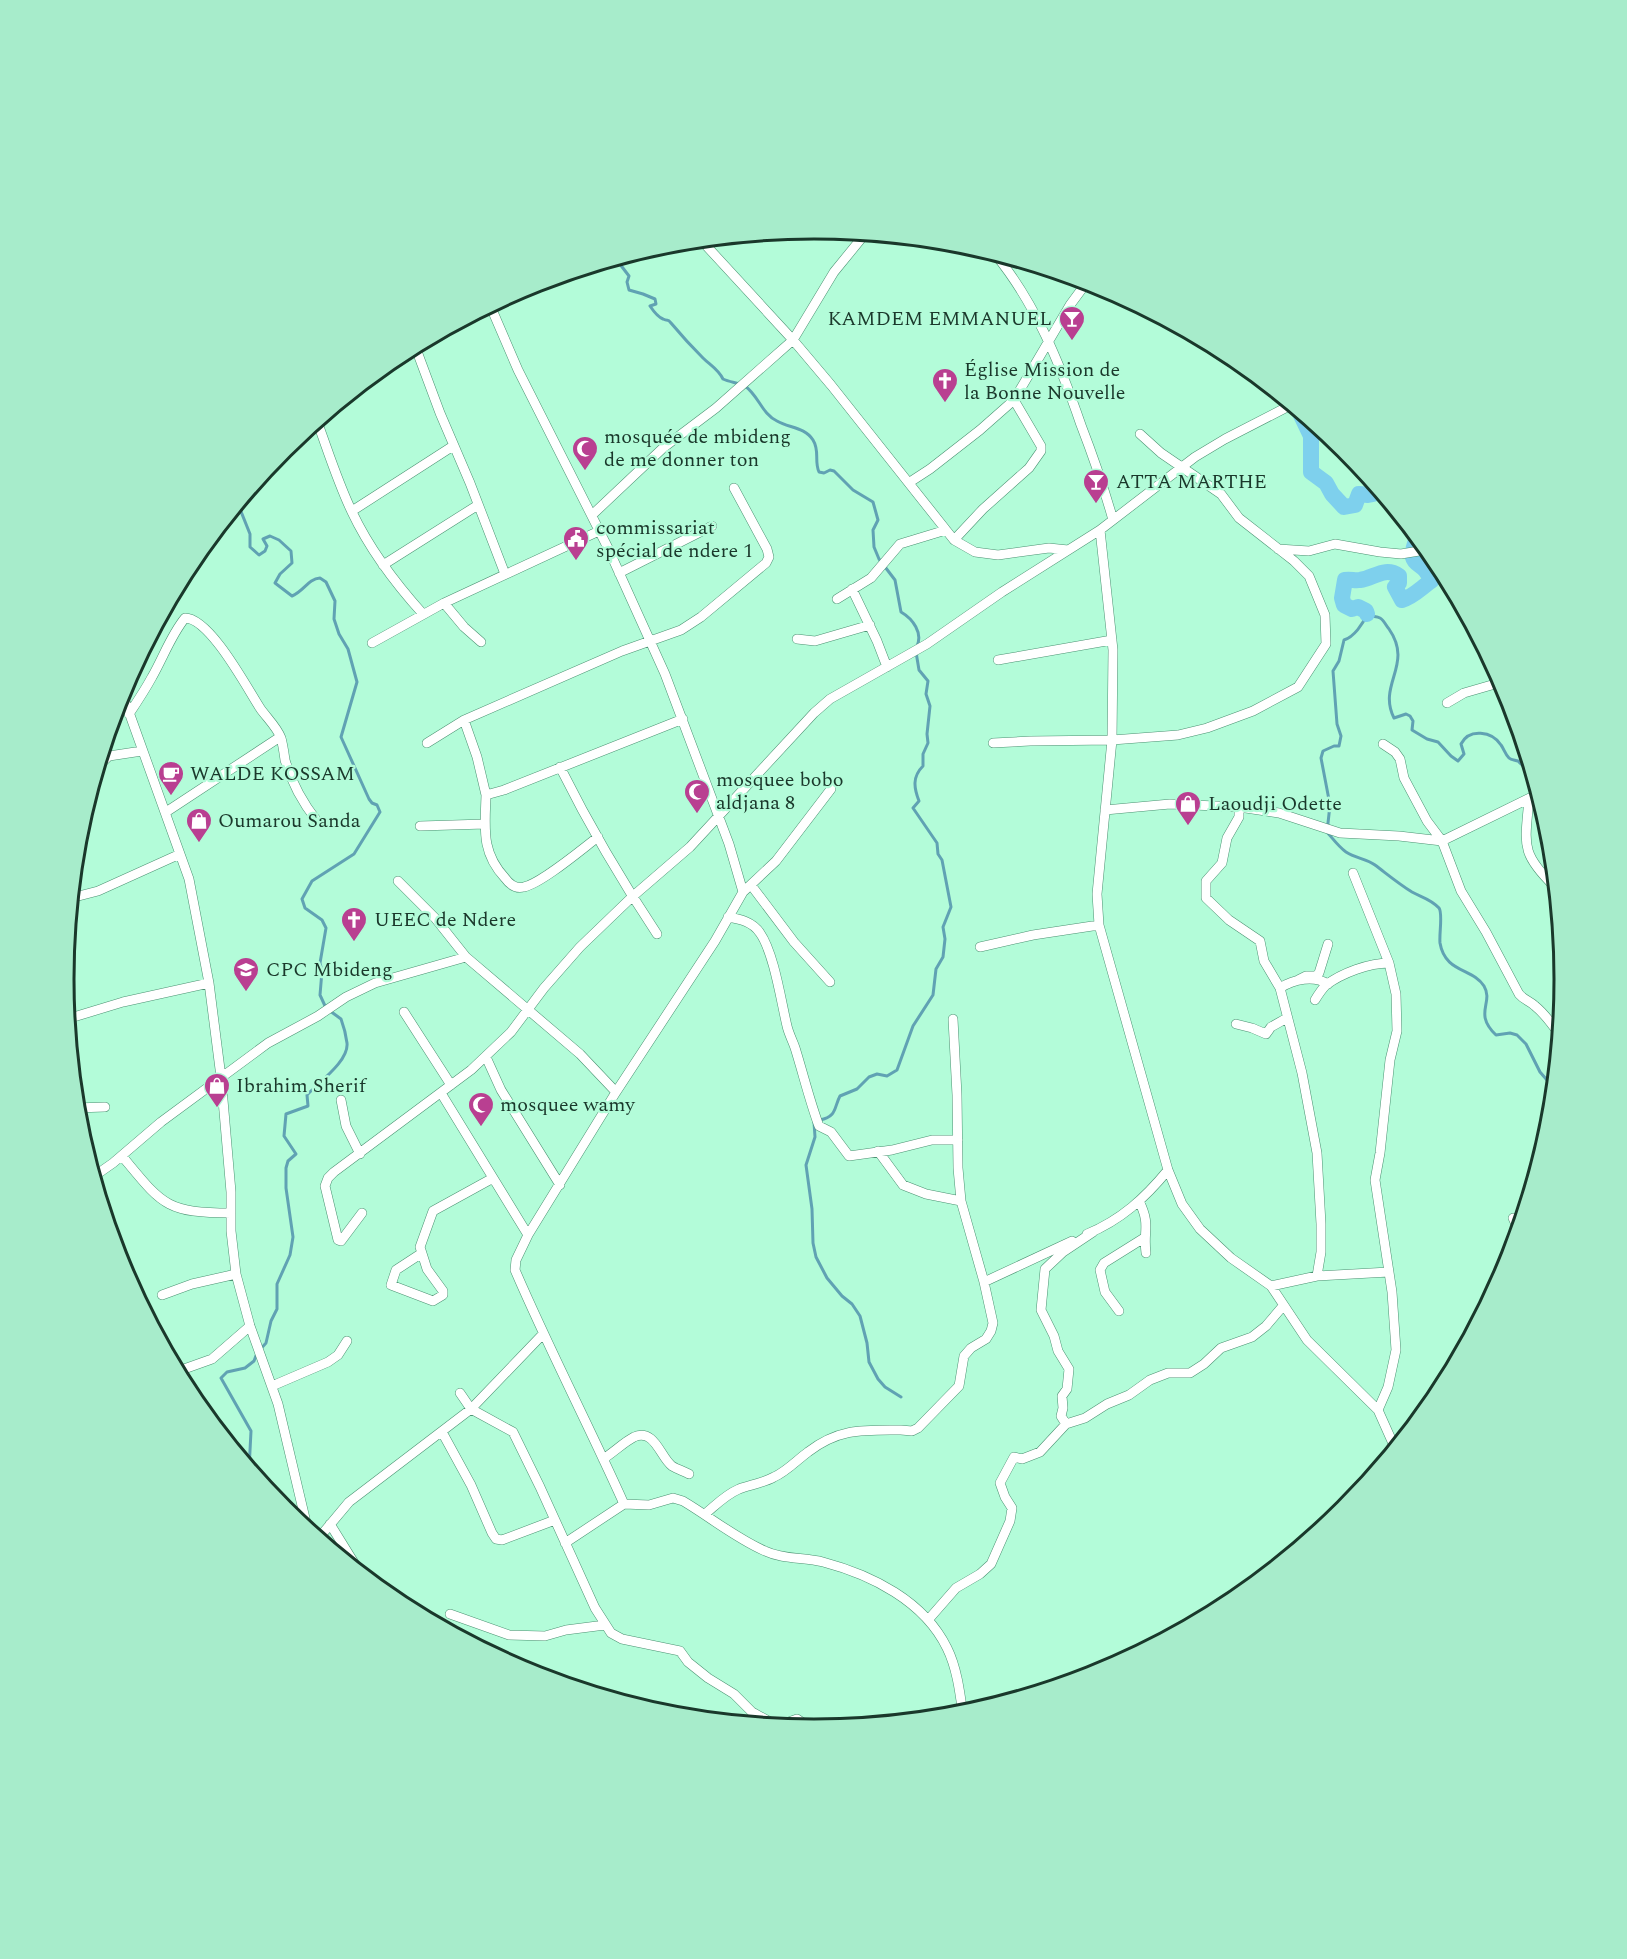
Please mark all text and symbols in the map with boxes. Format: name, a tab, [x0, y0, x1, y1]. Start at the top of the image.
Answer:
place label: KAMDEM EMMANUEL	[827, 304, 1052, 334]
bar icon: KAMDEM EMMANUEL	[1057, 304, 1087, 342]
place label: Église Mission de la Bonne Nouvelle	[964, 355, 1126, 408]
church icon: Église Mission de la Bonne Nouvelle	[930, 366, 960, 404]
place label: mosquée de mbideng de me donner ton	[604, 422, 791, 475]
mosque icon: mosquée de mbideng de me donner ton	[570, 434, 600, 472]
bar icon: ATTA MARTHE	[1081, 467, 1111, 505]
place label: ATTA MARTHE	[1116, 467, 1267, 497]
place label: commissariat spécial de ndere 1	[596, 513, 753, 566]
public building icon: commissariat spécial de ndere 1	[561, 524, 591, 562]
cafe icon: WALDE KOSSAM	[156, 759, 186, 797]
place label: WALDE KOSSAM	[190, 759, 355, 789]
place label: mosquee bobo aldjana 8	[716, 765, 843, 818]
mosque icon: mosquee bobo aldjana 8	[682, 777, 712, 815]
shop icon: Laoudji Odette	[1173, 789, 1203, 827]
place label: Laoudji Odette	[1208, 789, 1342, 819]
shop icon: Oumarou Sanda	[184, 806, 214, 844]
place label: Oumarou Sanda	[218, 806, 361, 836]
church icon: UEEC de Ndere	[339, 905, 369, 943]
place label: UEEC de Ndere	[374, 905, 516, 935]
school or university icon: CPC Mbideng	[231, 955, 261, 993]
place label: CPC Mbideng	[266, 955, 393, 985]
shop icon: Ibrahim Sherif	[202, 1071, 232, 1109]
place label: Ibrahim Sherif	[236, 1071, 368, 1101]
mosque icon: mosquee wamy	[466, 1090, 496, 1128]
place label: mosquee wamy	[500, 1090, 636, 1120]

